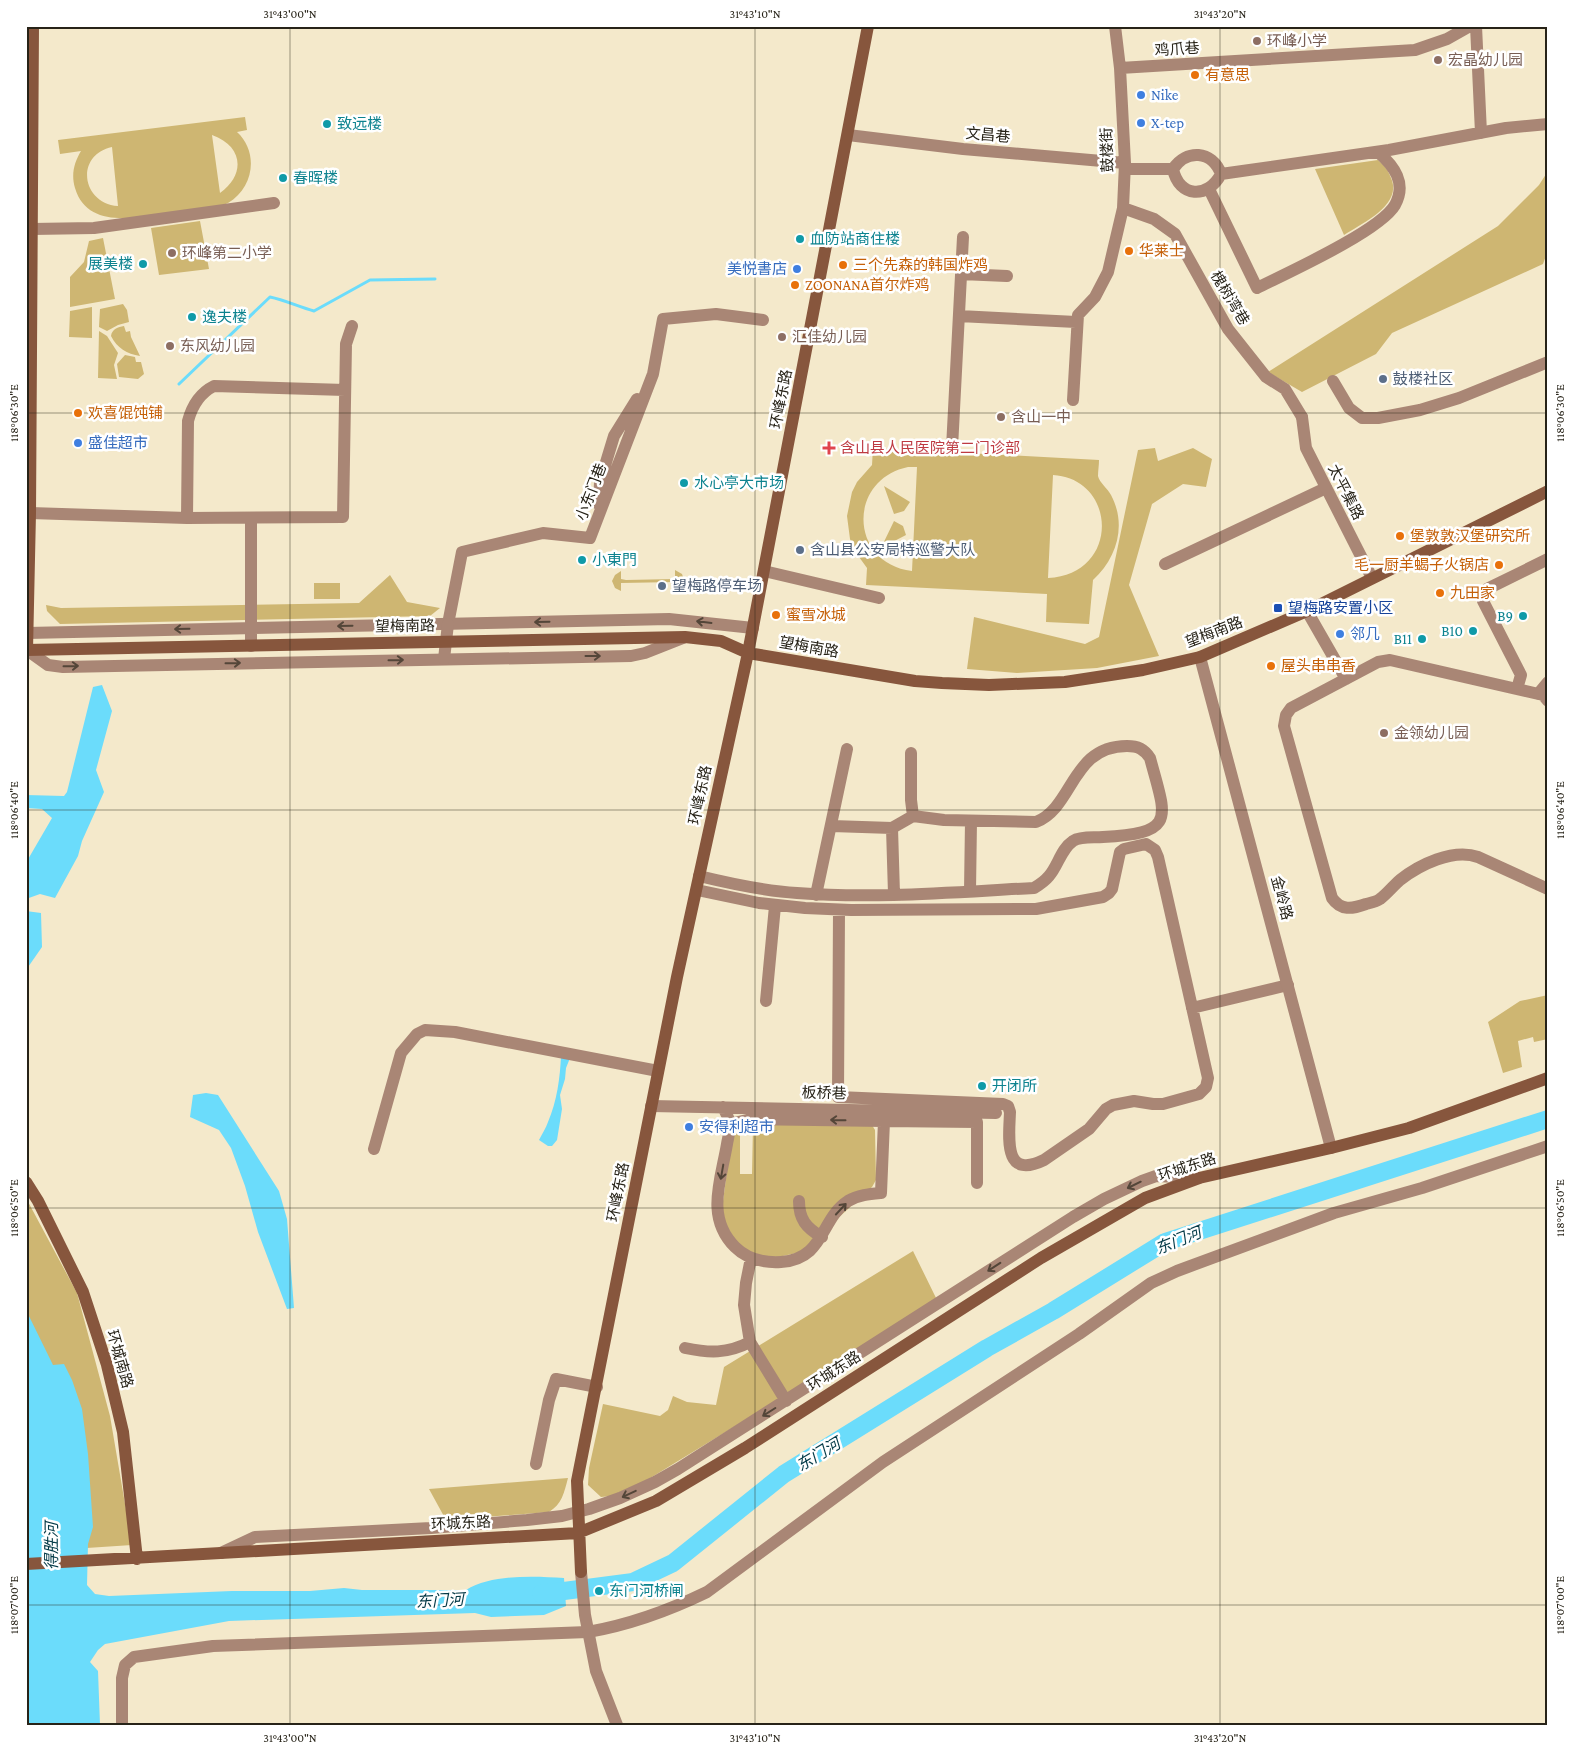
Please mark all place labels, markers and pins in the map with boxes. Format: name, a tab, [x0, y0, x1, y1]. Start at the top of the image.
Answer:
place label: 环峰小学	[1267, 32, 1327, 49]
marker: 环峰小学	[1251, 35, 1263, 47]
place label: 宏晶幼儿园	[1448, 52, 1523, 68]
marker: 宏晶幼儿园	[1432, 54, 1444, 66]
place label: 有意思	[1205, 67, 1250, 83]
marker: 有意思	[1189, 69, 1201, 81]
place label: Nike	[1151, 87, 1179, 103]
marker: Nike	[1135, 89, 1147, 101]
place label: X-tep	[1151, 115, 1184, 132]
place label: 致远楼	[337, 116, 382, 132]
marker: X-tep	[1135, 117, 1147, 129]
marker: 致远楼	[321, 118, 333, 130]
place label: 春晖楼	[293, 170, 338, 186]
marker: 春晖楼	[277, 172, 289, 184]
place label: 血防站商住楼	[810, 231, 900, 247]
marker: 血防站商住楼	[794, 233, 806, 245]
place label: 华莱士	[1139, 242, 1184, 259]
place label: 环峰第二小学	[182, 244, 272, 261]
marker: 华莱士	[1123, 245, 1135, 257]
marker: 环峰第二小学	[166, 247, 178, 259]
place label: 展美楼	[88, 256, 133, 272]
place label: 三个先森的韩国炸鸡	[853, 256, 988, 273]
marker: 展美楼	[137, 258, 149, 270]
marker: 三个先森的韩国炸鸡	[837, 259, 849, 271]
place label: 美悦書店	[727, 261, 787, 277]
marker: 美悦書店	[791, 263, 803, 275]
place label: ZOONANA首尔炸鸡	[805, 276, 929, 293]
marker: ZOONANA首尔炸鸡	[789, 279, 801, 291]
place label: 逸夫楼	[202, 309, 247, 325]
marker: 逸夫楼	[186, 311, 198, 323]
place label: 汇佳幼儿园	[792, 329, 867, 345]
marker: 汇佳幼儿园	[776, 331, 788, 343]
place label: 东风幼儿园	[180, 338, 255, 354]
marker: 东风幼儿园	[164, 340, 176, 352]
place label: 鼓楼社区	[1393, 371, 1453, 387]
marker: 鼓楼社区	[1377, 373, 1389, 385]
place label: 欢喜馄饨铺	[88, 405, 163, 421]
marker: 欢喜馄饨铺	[72, 407, 84, 419]
place label: 含山一中	[1011, 409, 1071, 425]
marker: 含山一中	[995, 411, 1007, 423]
place label: 盛佳超市	[88, 434, 148, 451]
marker: 盛佳超市	[72, 437, 84, 449]
place label: 含山县人民医院第二门诊部	[840, 440, 1020, 456]
marker: 含山县人民医院第二门诊部	[822, 441, 836, 455]
place label: 水心亭大市场	[694, 475, 784, 491]
marker: 水心亭大市场	[678, 477, 690, 489]
place label: 堡敦敦汉堡研究所	[1410, 528, 1530, 544]
marker: 堡敦敦汉堡研究所	[1394, 530, 1406, 542]
place label: 含山县公安局特巡警大队	[810, 542, 975, 558]
marker: 含山县公安局特巡警大队	[794, 544, 806, 556]
place label: 小東門	[592, 552, 637, 568]
marker: 小東門	[576, 554, 588, 566]
place label: 毛一厨羊蝎子火锅店	[1354, 557, 1489, 573]
marker: 毛一厨羊蝎子火锅店	[1493, 559, 1505, 571]
place label: 望梅路停车场	[672, 578, 762, 594]
marker: 望梅路停车场	[656, 580, 668, 592]
place label: 九田家	[1450, 585, 1495, 601]
marker: 九田家	[1434, 587, 1446, 599]
place label: 望梅路安置小区	[1288, 600, 1393, 616]
marker: 望梅路安置小区	[1272, 602, 1284, 614]
place label: 蜜雪冰城	[786, 607, 846, 623]
place label: B9	[1497, 608, 1513, 624]
marker: 蜜雪冰城	[770, 609, 782, 621]
marker: B9	[1517, 610, 1529, 622]
place label: B10	[1441, 623, 1463, 639]
marker: B10	[1467, 625, 1479, 637]
place label: 邻几	[1350, 626, 1380, 642]
marker: 邻几	[1334, 628, 1346, 640]
place label: B11	[1394, 631, 1412, 647]
marker: B11	[1416, 633, 1428, 645]
place label: 屋头串串香	[1281, 658, 1356, 674]
marker: 屋头串串香	[1265, 660, 1277, 672]
place label: 金领幼儿园	[1394, 725, 1469, 741]
marker: 金领幼儿园	[1378, 727, 1390, 739]
place label: 开闭所	[992, 1078, 1037, 1094]
marker: 开闭所	[976, 1080, 988, 1092]
place label: 安得利超市	[699, 1119, 774, 1135]
marker: 安得利超市	[683, 1121, 695, 1133]
place label: 东门河桥闸	[609, 1583, 684, 1599]
marker: 东门河桥闸	[593, 1585, 605, 1597]

